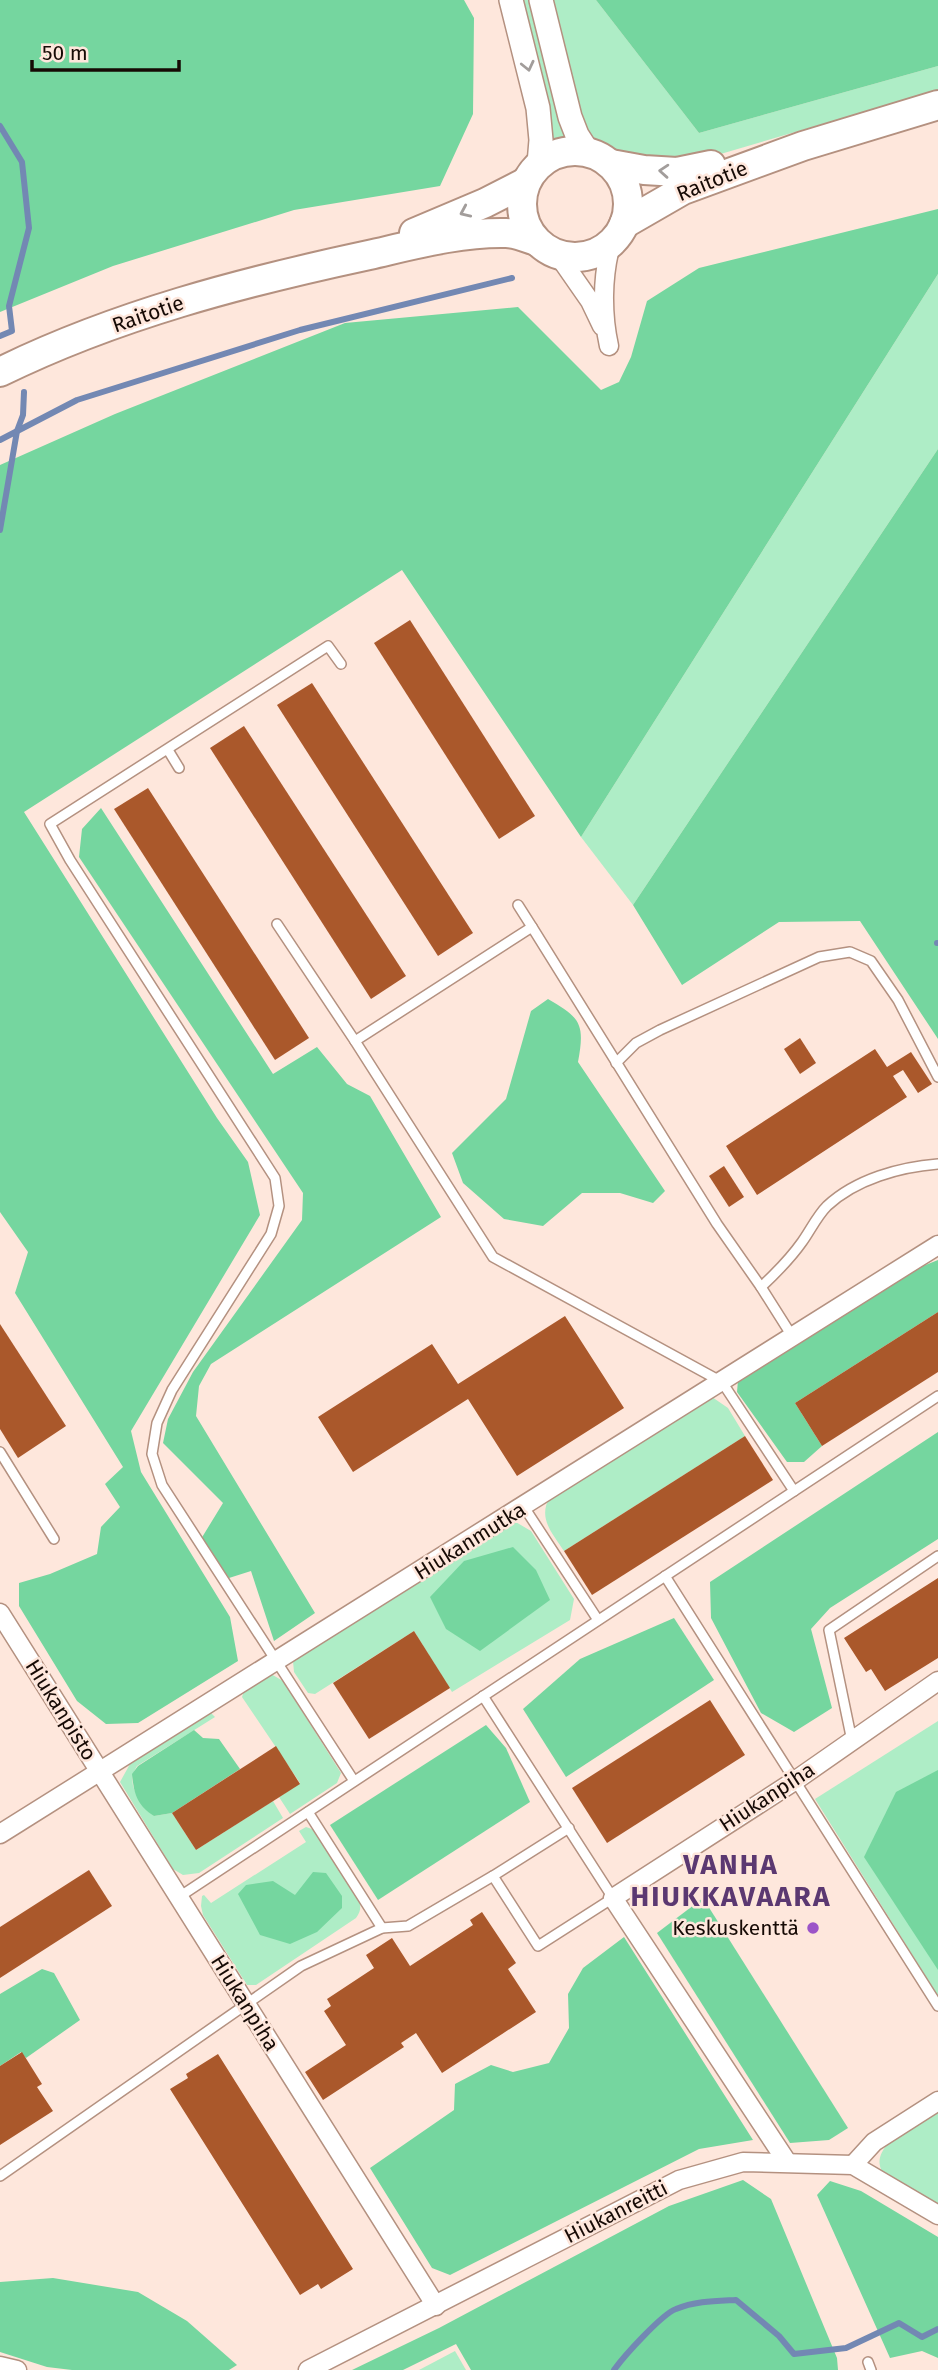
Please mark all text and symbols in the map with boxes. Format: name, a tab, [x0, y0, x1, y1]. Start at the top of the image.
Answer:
scale bar	[32, 28, 178, 72]
text: 50 m	[42, 40, 88, 66]
one-way arrow	[520, 60, 535, 72]
street label: Raitotie	[673, 155, 751, 207]
one-way arrow	[658, 164, 669, 179]
one-way arrow	[460, 204, 473, 218]
street label: Raitotie	[109, 290, 187, 338]
street label: Hiukanmutka	[410, 1497, 530, 1585]
street label: Hiukanpisto	[20, 1655, 102, 1765]
street label: Hiukanpiha	[714, 1756, 820, 1838]
district label: VANHA HIUKKAVAARA	[631, 1848, 831, 1913]
place label: Keskuskenttä	[672, 1915, 799, 1941]
marker: Keskuskenttä	[805, 1920, 821, 1936]
street label: Hiukanpiha	[205, 1950, 285, 2056]
street label: Hiukanreitti	[560, 2175, 672, 2249]

